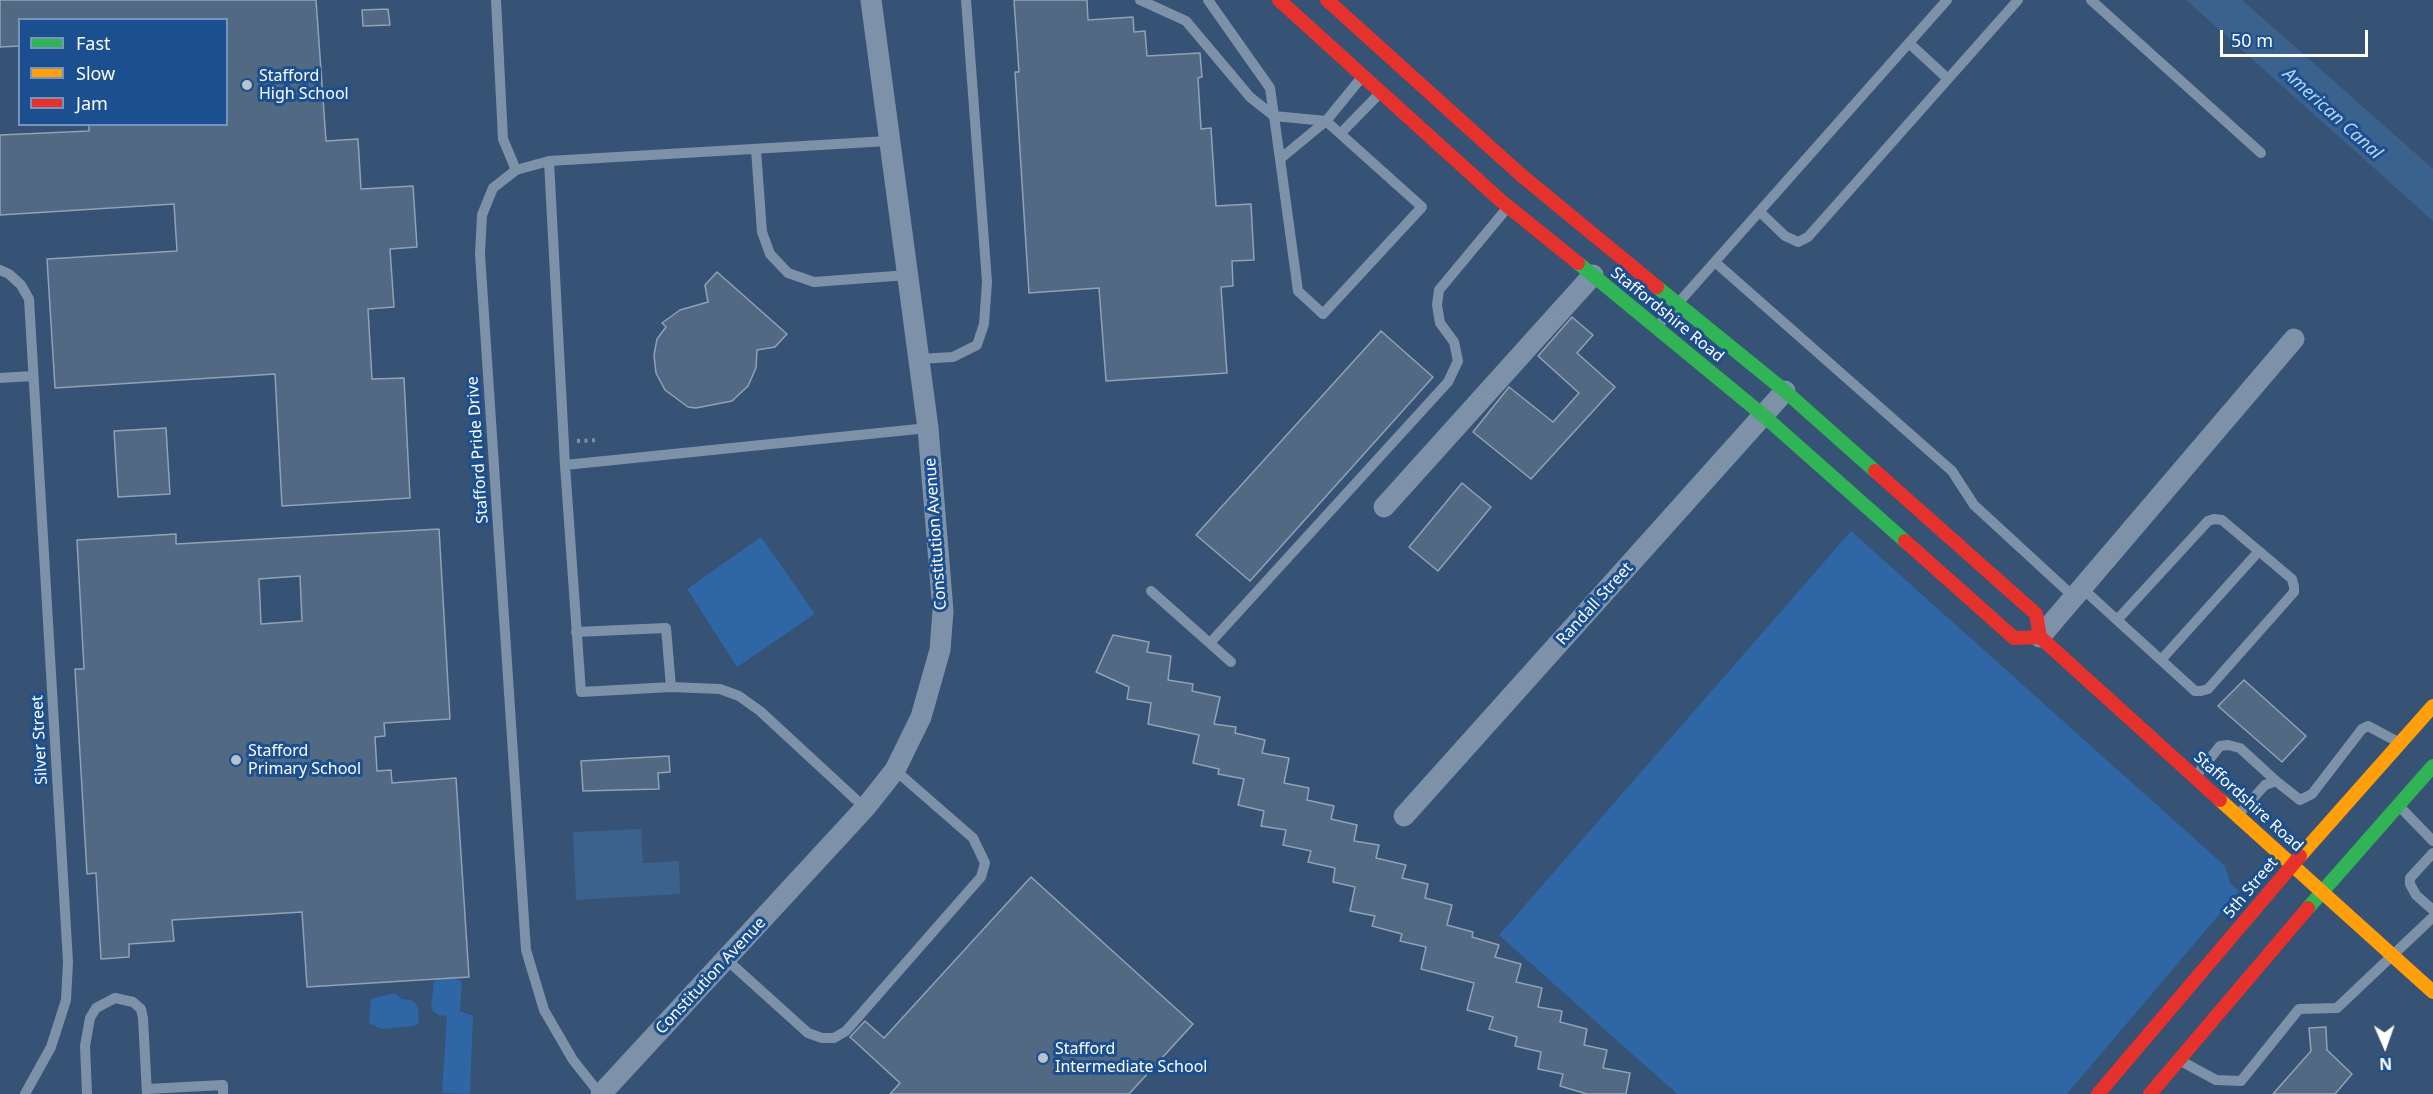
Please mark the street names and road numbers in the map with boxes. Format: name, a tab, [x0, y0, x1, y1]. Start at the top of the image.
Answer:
street label: Staffordshire Road	[1607, 264, 1727, 366]
street label: Stafford Pride Drive	[463, 376, 493, 524]
street label: Constitution Avenue	[921, 457, 951, 611]
street label: Randall Street	[1553, 559, 1637, 649]
street label: Silver Street	[28, 695, 52, 785]
street label: Staffordshire Road	[2190, 748, 2306, 856]
street label: 5th Street	[2220, 854, 2282, 922]
street label: Constitution Avenue	[652, 914, 770, 1038]

